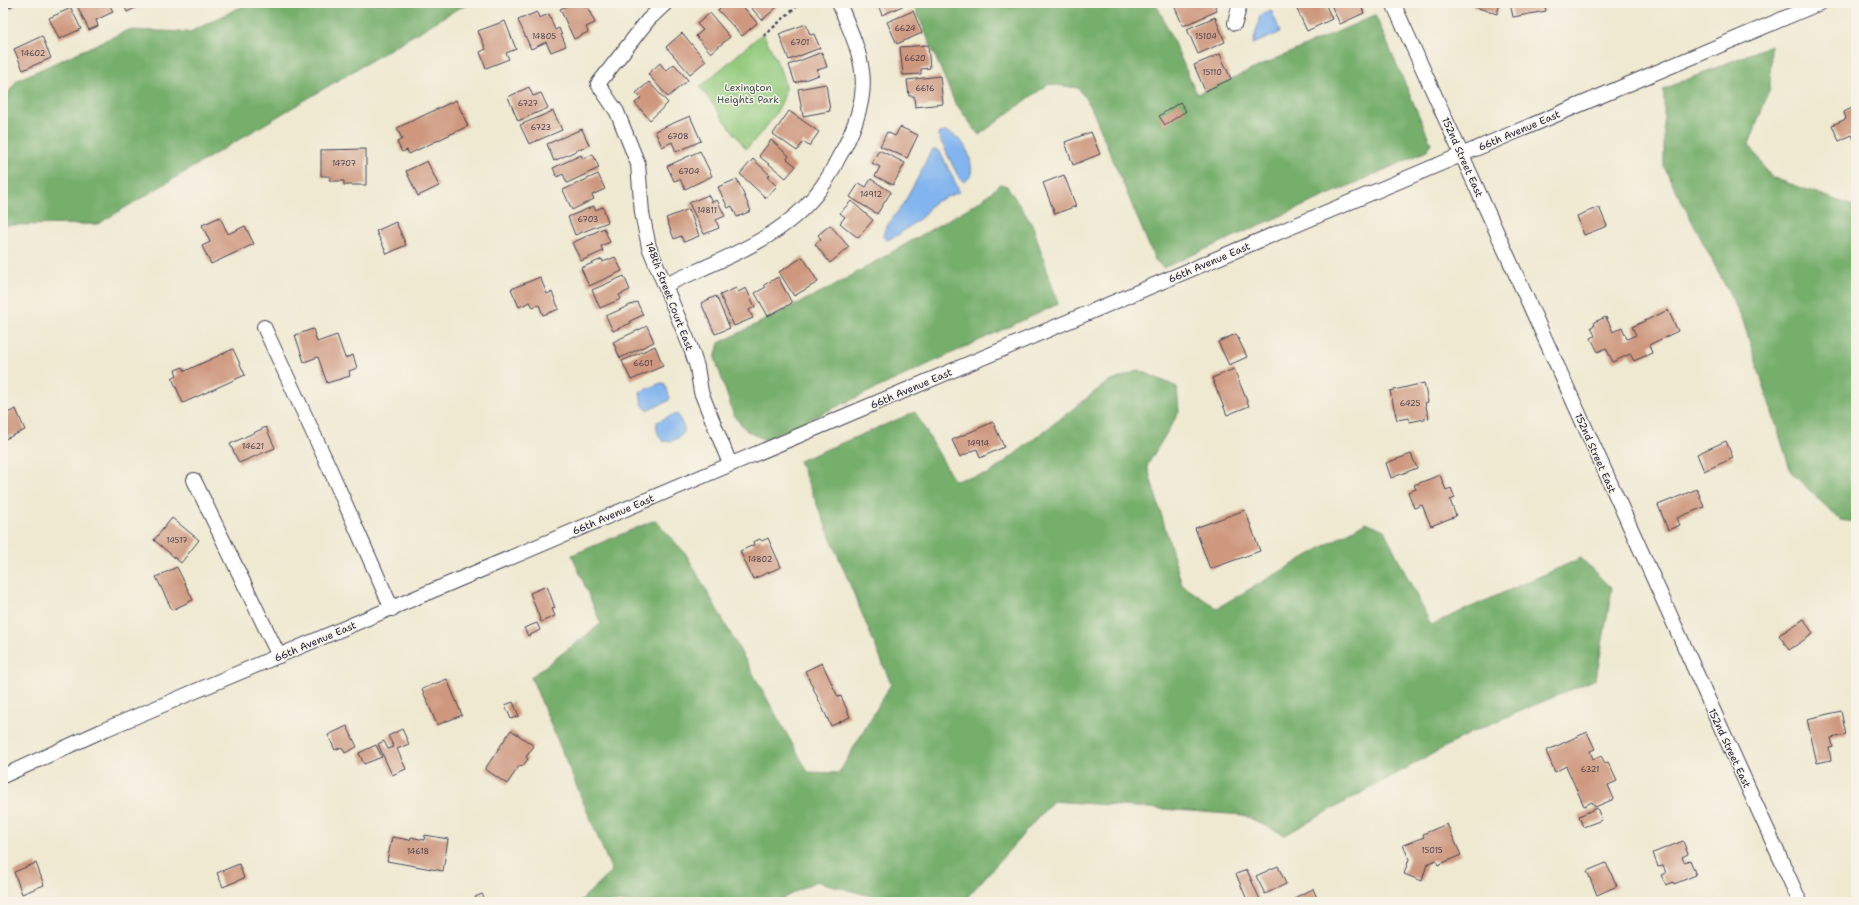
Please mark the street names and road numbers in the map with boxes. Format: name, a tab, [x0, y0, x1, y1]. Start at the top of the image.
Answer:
street label: 66th Avenue East	[1476, 107, 1562, 154]
street label: 152nd Street East	[1439, 115, 1486, 199]
street label: 66th Avenue East	[1166, 239, 1252, 286]
street label: 148th Street Court East	[643, 240, 696, 352]
street label: 66th Avenue East	[868, 365, 954, 412]
street label: 152nd Street East	[1572, 411, 1619, 495]
street label: 66th Avenue East	[570, 491, 656, 538]
street label: 66th Avenue East	[272, 618, 358, 665]
street label: 152nd Street East	[1705, 706, 1754, 790]

